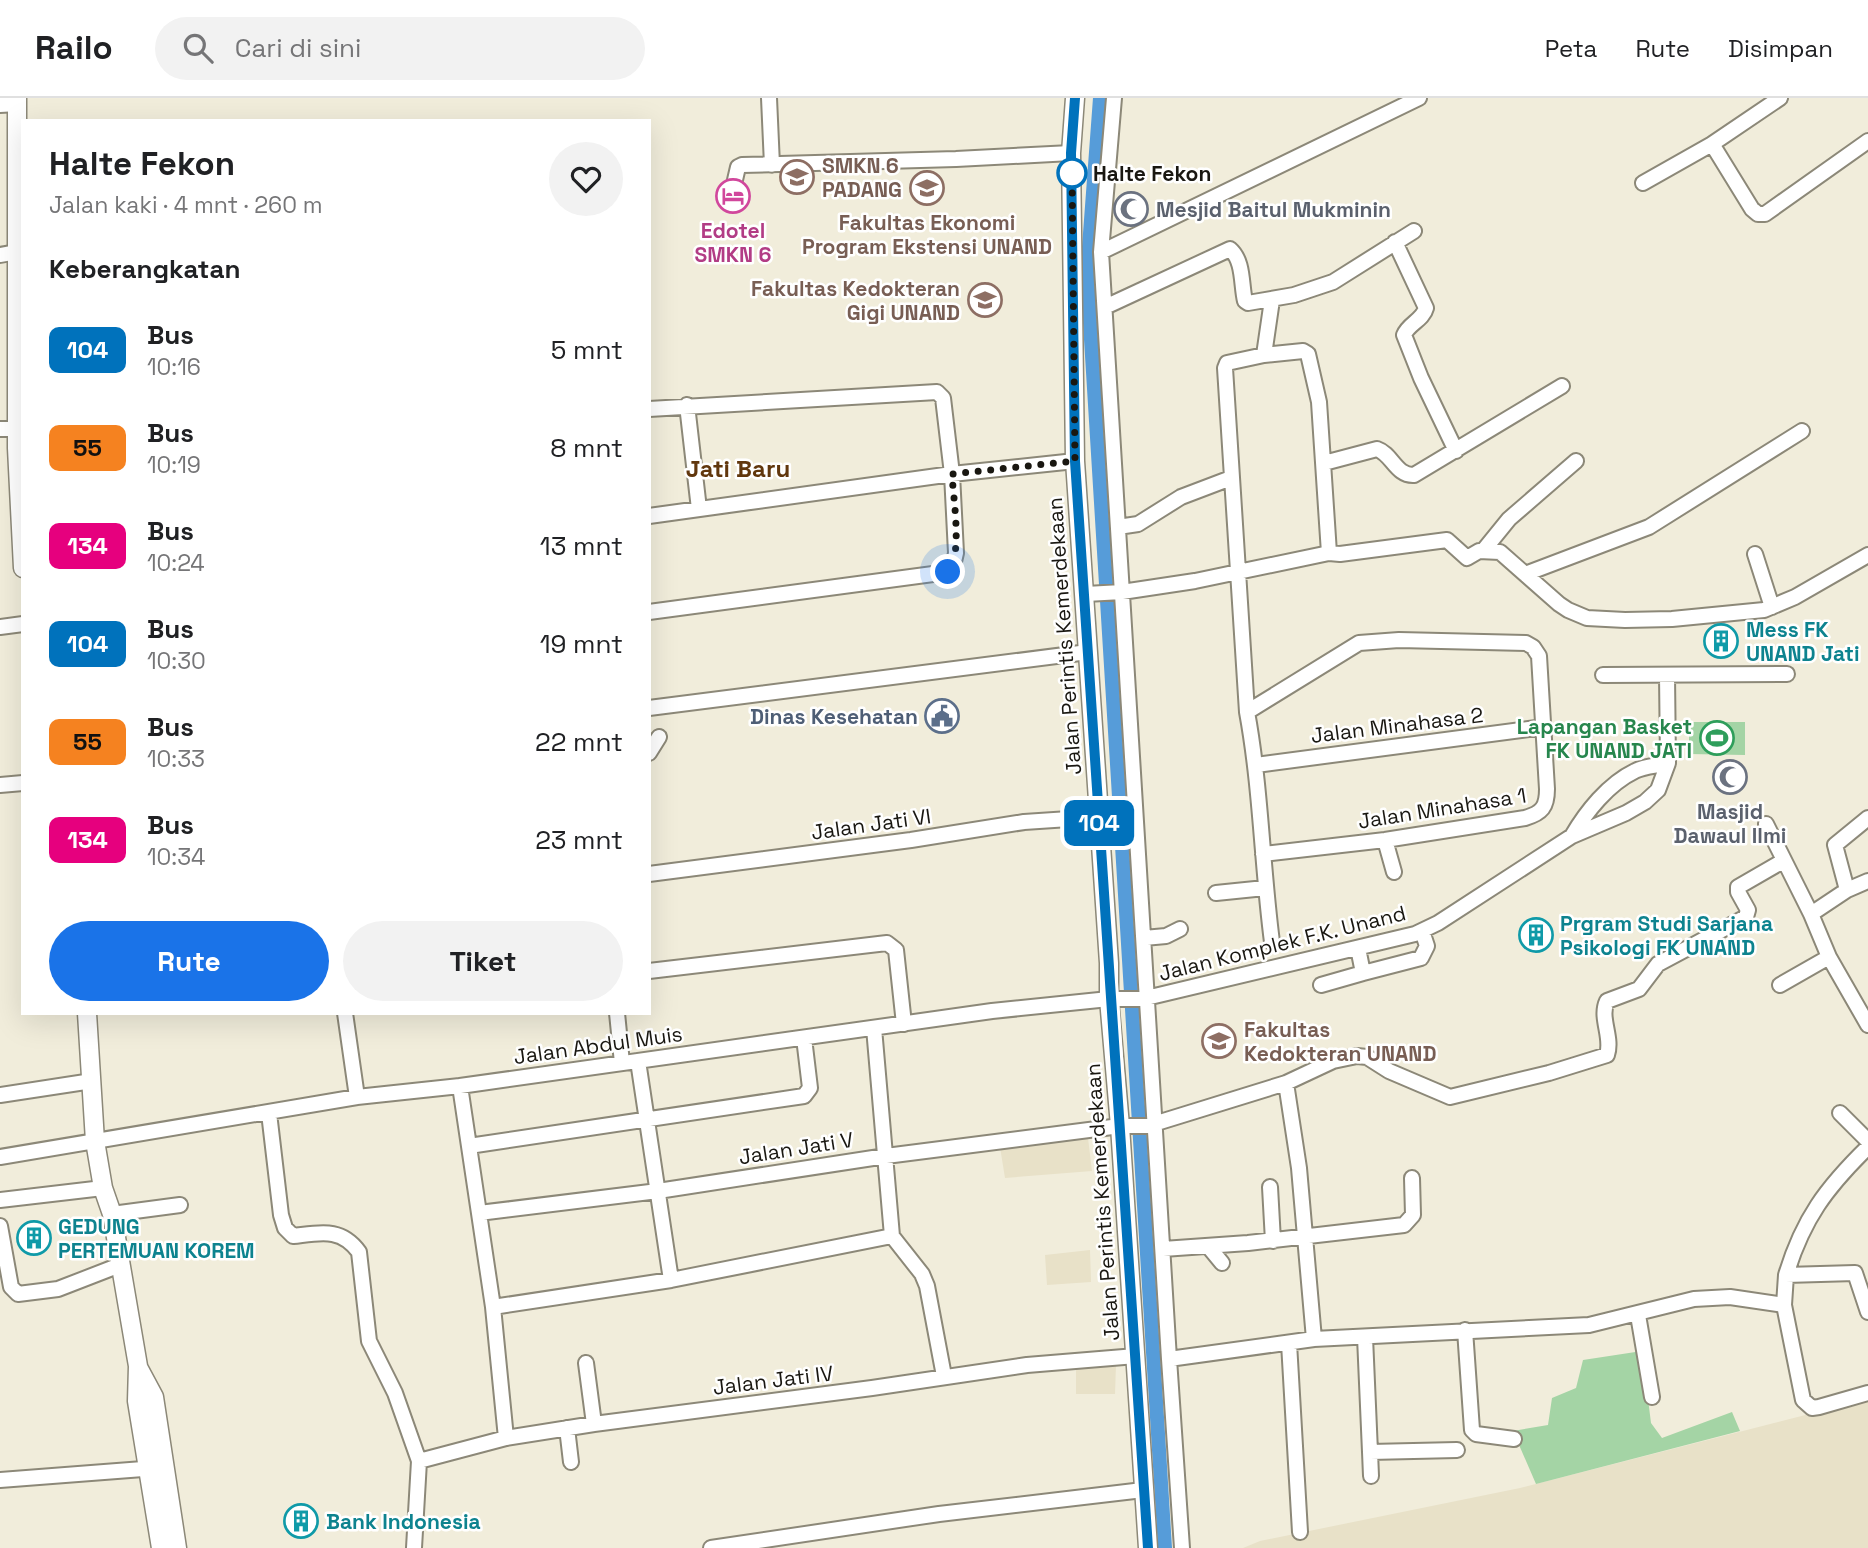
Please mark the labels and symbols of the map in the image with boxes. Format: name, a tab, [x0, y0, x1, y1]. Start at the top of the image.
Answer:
place label: SMKN 6 PADANG	[822, 152, 902, 203]
school or university icon: SMKN 6 PADANG	[778, 158, 816, 196]
marker: Halte Fekon	[1057, 158, 1087, 188]
place label: Halte Fekon	[1093, 160, 1211, 187]
school or university icon: Fakultas Ekonomi Program Ekstensi UNAND	[908, 169, 946, 207]
hotel icon: Edotel SMKN 6	[714, 177, 752, 215]
mosque icon: Mesjid Baitul Mukminin	[1112, 190, 1150, 228]
place label: Mesjid Baitul Mukminin	[1156, 196, 1391, 223]
place label: Fakultas Ekonomi Program Ekstensi UNAND	[802, 209, 1052, 260]
place label: Edotel SMKN 6	[695, 217, 771, 268]
place label: Fakultas Kedokteran Gigi UNAND	[751, 275, 960, 326]
school or university icon: Fakultas Kedokteran Gigi UNAND	[966, 281, 1004, 319]
district label: Jati Baru	[686, 453, 790, 484]
street label: Jalan Perintis Kemerdekaan	[1041, 496, 1087, 776]
your location	[930, 554, 965, 589]
place label: Mess FK UNAND Jati	[1746, 616, 1860, 667]
building icon: Mess FK UNAND Jati	[1702, 622, 1740, 660]
public building icon: Dinas Kesehatan	[923, 697, 961, 735]
street label: Jalan Minahasa 2	[1309, 701, 1485, 749]
place label: Dinas Kesehatan	[750, 703, 918, 730]
place label: Lapangan Basket FK UNAND JATI	[1517, 713, 1692, 764]
sports icon: Lapangan Basket FK UNAND JATI	[1698, 719, 1736, 757]
mosque icon: Masjid Dawaul Ilmi	[1711, 758, 1749, 796]
street label: Jalan Minahasa 1	[1356, 781, 1528, 835]
place label: Masjid Dawaul Ilmi	[1674, 798, 1786, 849]
line badge: 104	[1059, 800, 1139, 846]
street label: Jalan Jati VI	[809, 802, 933, 846]
street label: Jalan Komplek F.K. Unand	[1156, 899, 1408, 987]
place label: Prgram Studi Sarjana Psikologi FK UNAND	[1560, 910, 1773, 961]
building icon: Prgram Studi Sarjana Psikologi FK UNAND	[1517, 916, 1555, 954]
place label: Fakultas Kedokteran UNAND	[1244, 1016, 1436, 1067]
street label: Jalan Abdul Muis	[512, 1020, 684, 1070]
school or university icon: Fakultas Kedokteran UNAND	[1200, 1022, 1238, 1060]
street label: Jalan Perintis Kemerdekaan	[1079, 1062, 1125, 1342]
street label: Jalan Jati V	[737, 1126, 855, 1170]
place label: GEDUNG PERTEMUAN KOREM	[58, 1213, 255, 1264]
building icon: GEDUNG PERTEMUAN KOREM	[15, 1219, 53, 1257]
street label: Jalan Jati IV	[711, 1359, 835, 1401]
building icon: Bank Indonesia	[282, 1502, 320, 1540]
place label: Bank Indonesia	[326, 1508, 481, 1535]

